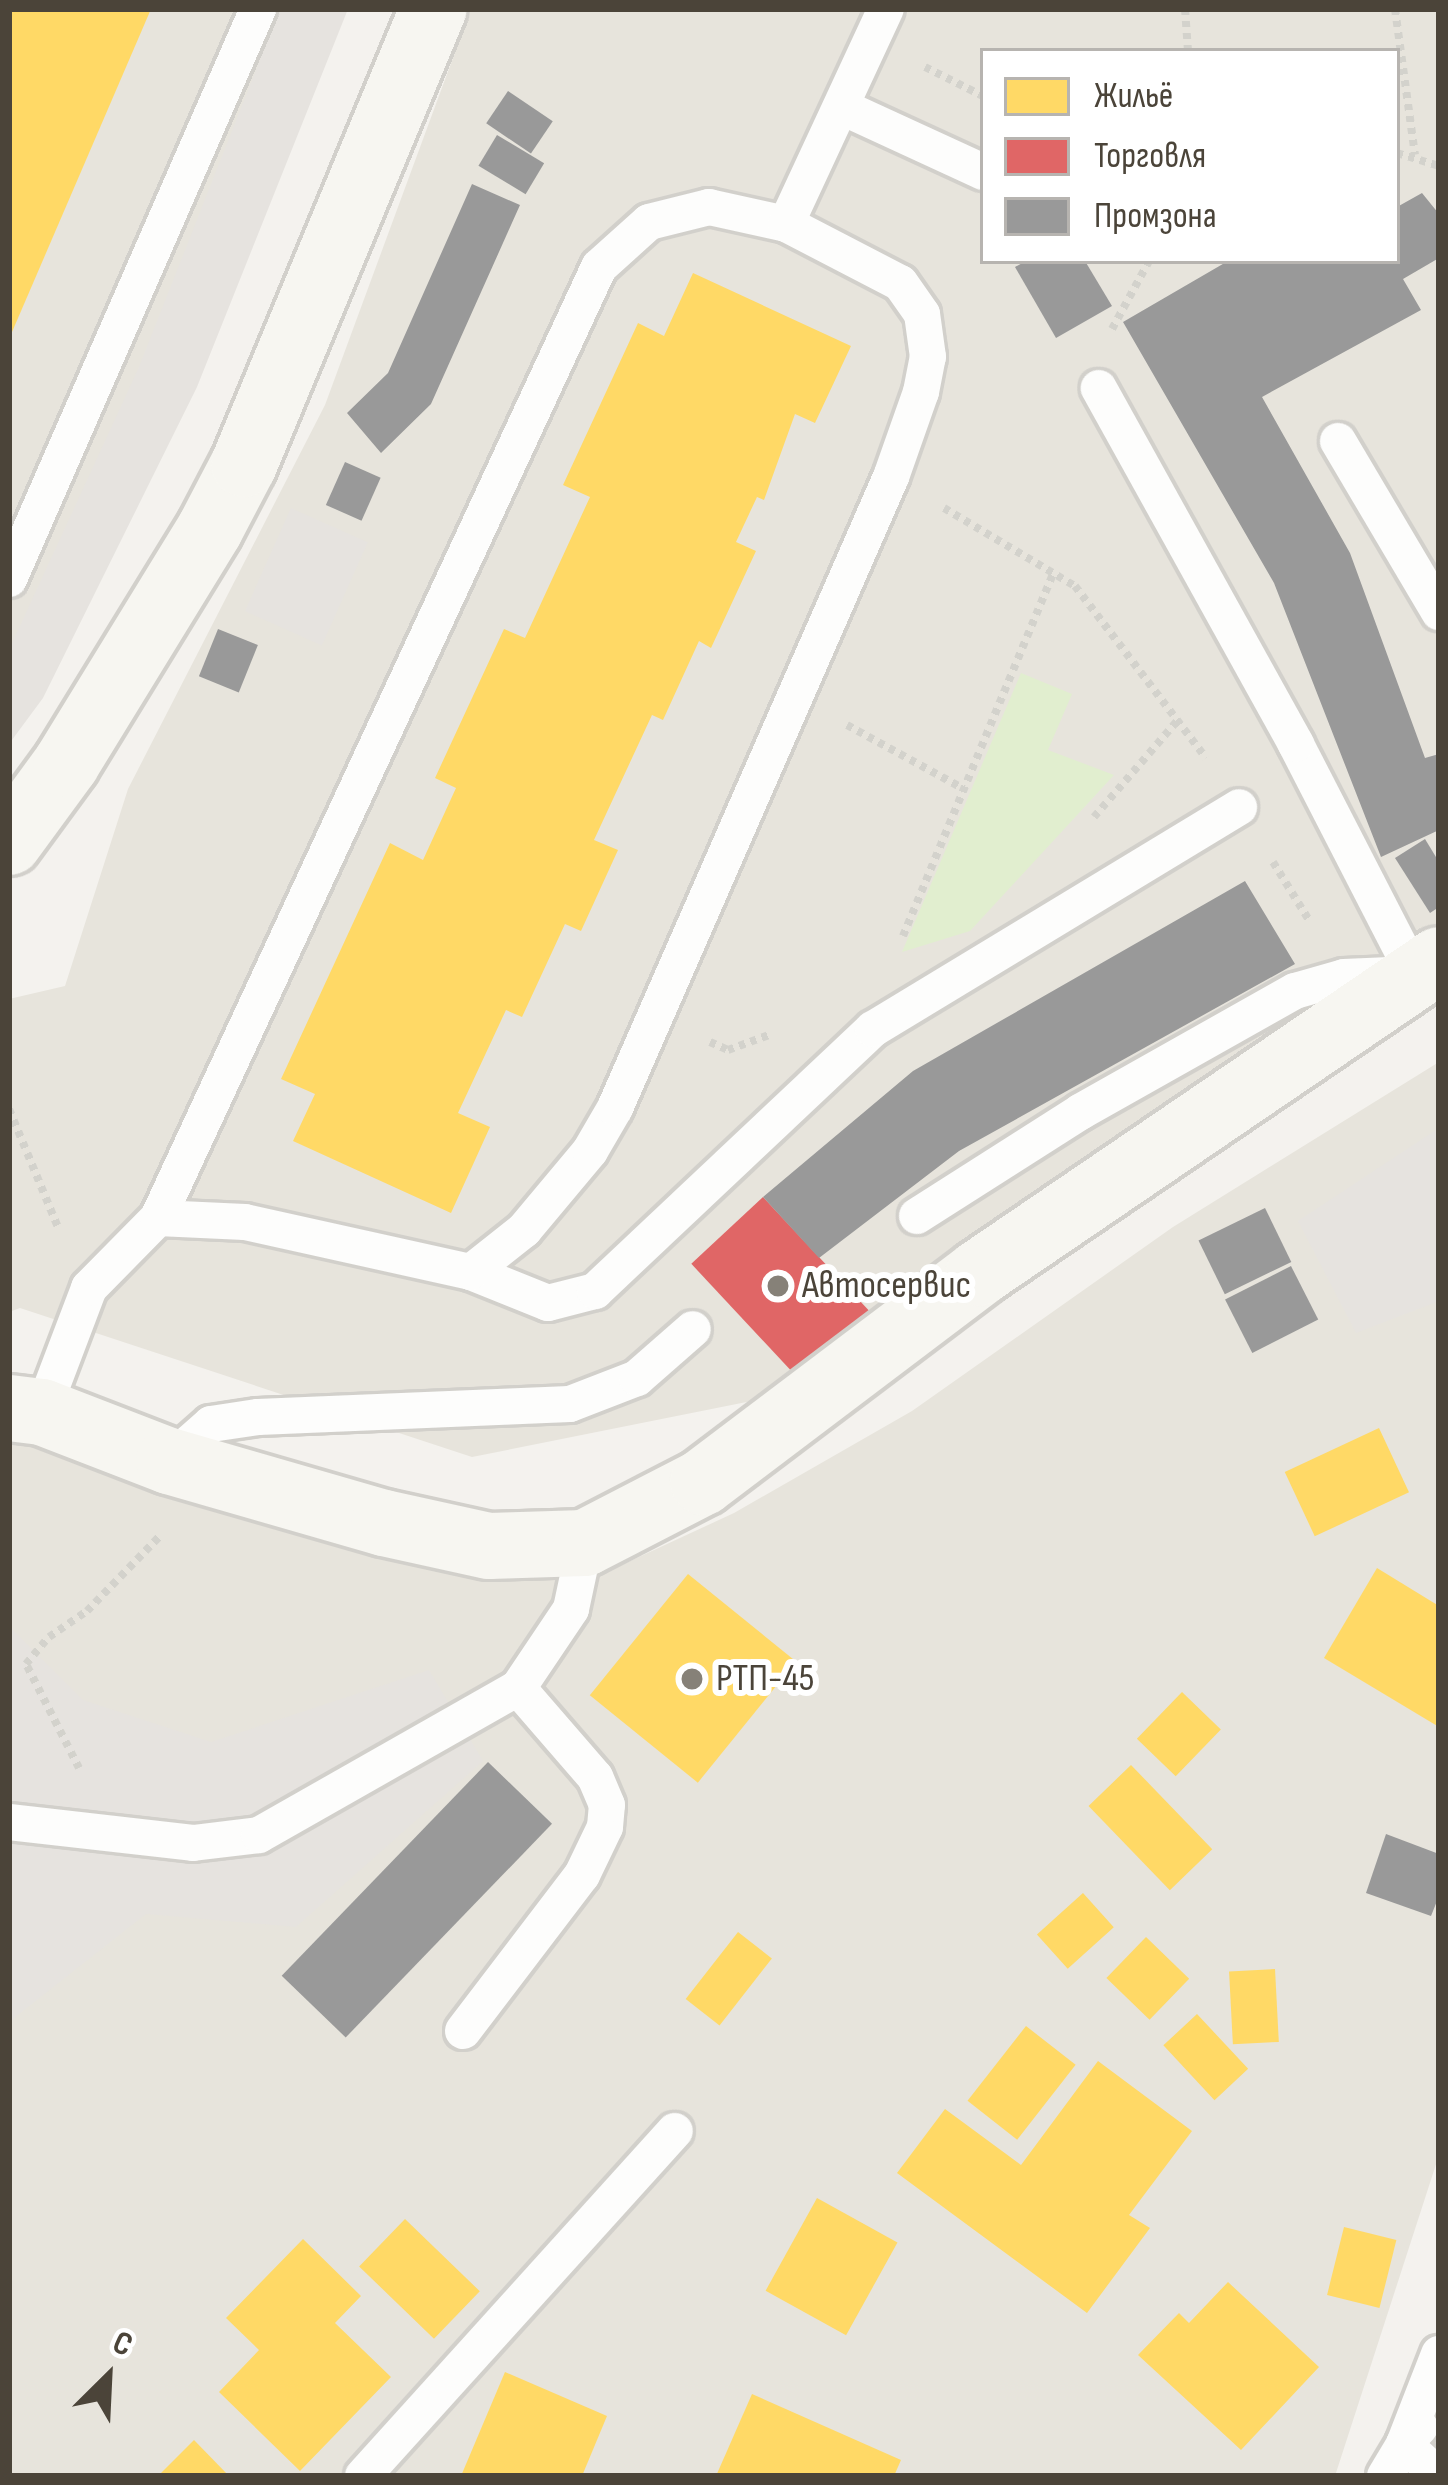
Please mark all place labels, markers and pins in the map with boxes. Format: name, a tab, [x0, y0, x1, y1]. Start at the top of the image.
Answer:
place label: Автосервис	[802, 1263, 971, 1309]
marker: Автосервис	[765, 1273, 791, 1299]
place label: РТП-45	[716, 1656, 814, 1702]
marker: РТП-45	[679, 1666, 705, 1692]

